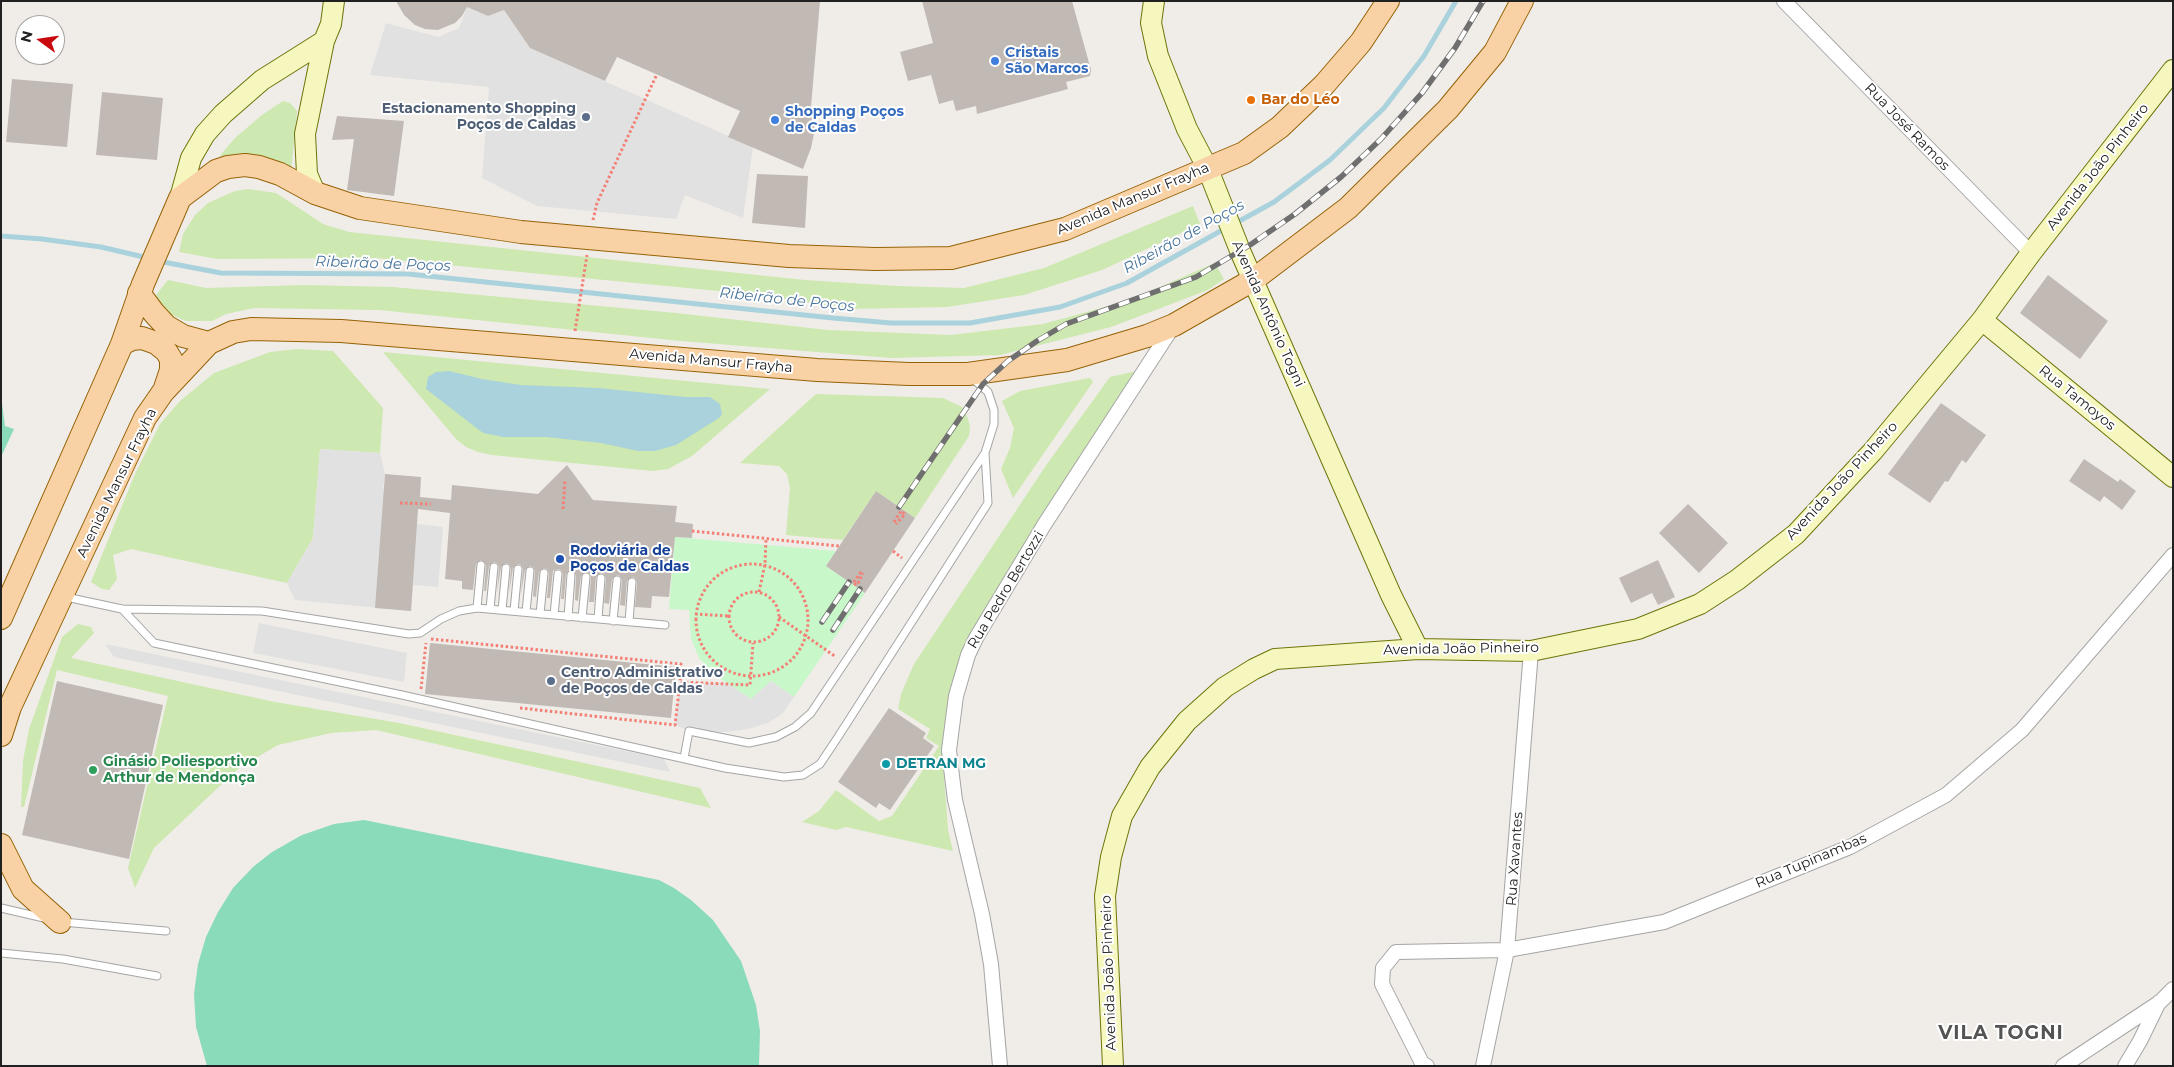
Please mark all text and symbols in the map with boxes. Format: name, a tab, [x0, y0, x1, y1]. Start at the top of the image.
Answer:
north arrow	[15, 15, 65, 65]
text: N	[16, 29, 37, 44]
place label: Cristais São Marcos	[1005, 45, 1088, 78]
marker: Cristais São Marcos	[989, 55, 1001, 67]
street label: Rua José Ramos	[1861, 80, 1953, 174]
place label: Bar do Léo	[1261, 92, 1340, 108]
marker: Bar do Léo	[1245, 94, 1257, 106]
street label: Avenida João Pinheiro	[2043, 100, 2153, 234]
place label: Estacionamento Shopping Poços de Caldas	[382, 101, 576, 134]
place label: Shopping Poços de Caldas	[785, 104, 904, 136]
marker: Estacionamento Shopping Poços de Caldas	[580, 111, 592, 123]
marker: Shopping Poços de Caldas	[769, 114, 781, 126]
street label: Avenida Mansur Frayha	[1054, 159, 1212, 239]
water label: Ribeirão de Poços	[1120, 196, 1248, 278]
street label: Avenida Antônio Togni	[1228, 238, 1308, 390]
water label: Ribeirão de Poços	[315, 253, 451, 275]
water label: Ribeirão de Poços	[719, 284, 855, 316]
street label: Avenida Mansur Frayha	[629, 345, 793, 377]
street label: Rua Tamoyos	[2035, 362, 2119, 434]
street label: Avenida Mansur Frayha	[74, 406, 160, 560]
street label: Avenida João Pinheiro	[1783, 418, 1901, 544]
street label: Rua Pedro Bertozzi	[964, 528, 1048, 652]
place label: Rodoviária de Poços de Caldas	[570, 543, 689, 576]
marker: Rodoviária de Poços de Caldas	[554, 553, 566, 565]
street label: Avenida João Pinheiro	[1383, 639, 1539, 659]
place label: Centro Administrativo de Poços de Caldas	[561, 665, 723, 698]
marker: Centro Administrativo de Poços de Caldas	[545, 675, 557, 687]
place label: Ginásio Poliesportivo Arthur de Mendonça	[103, 754, 258, 786]
place label: DETRAN MG	[896, 756, 986, 772]
marker: DETRAN MG	[880, 758, 892, 770]
marker: Ginásio Poliesportivo Arthur de Mendonça	[87, 764, 99, 776]
street label: Rua Xavantes	[1503, 811, 1527, 907]
street label: Rua Tupinambas	[1753, 830, 1869, 892]
street label: Avenida João Pinheiro	[1098, 895, 1120, 1051]
district label: VILA TOGNI	[1937, 1022, 2065, 1044]

